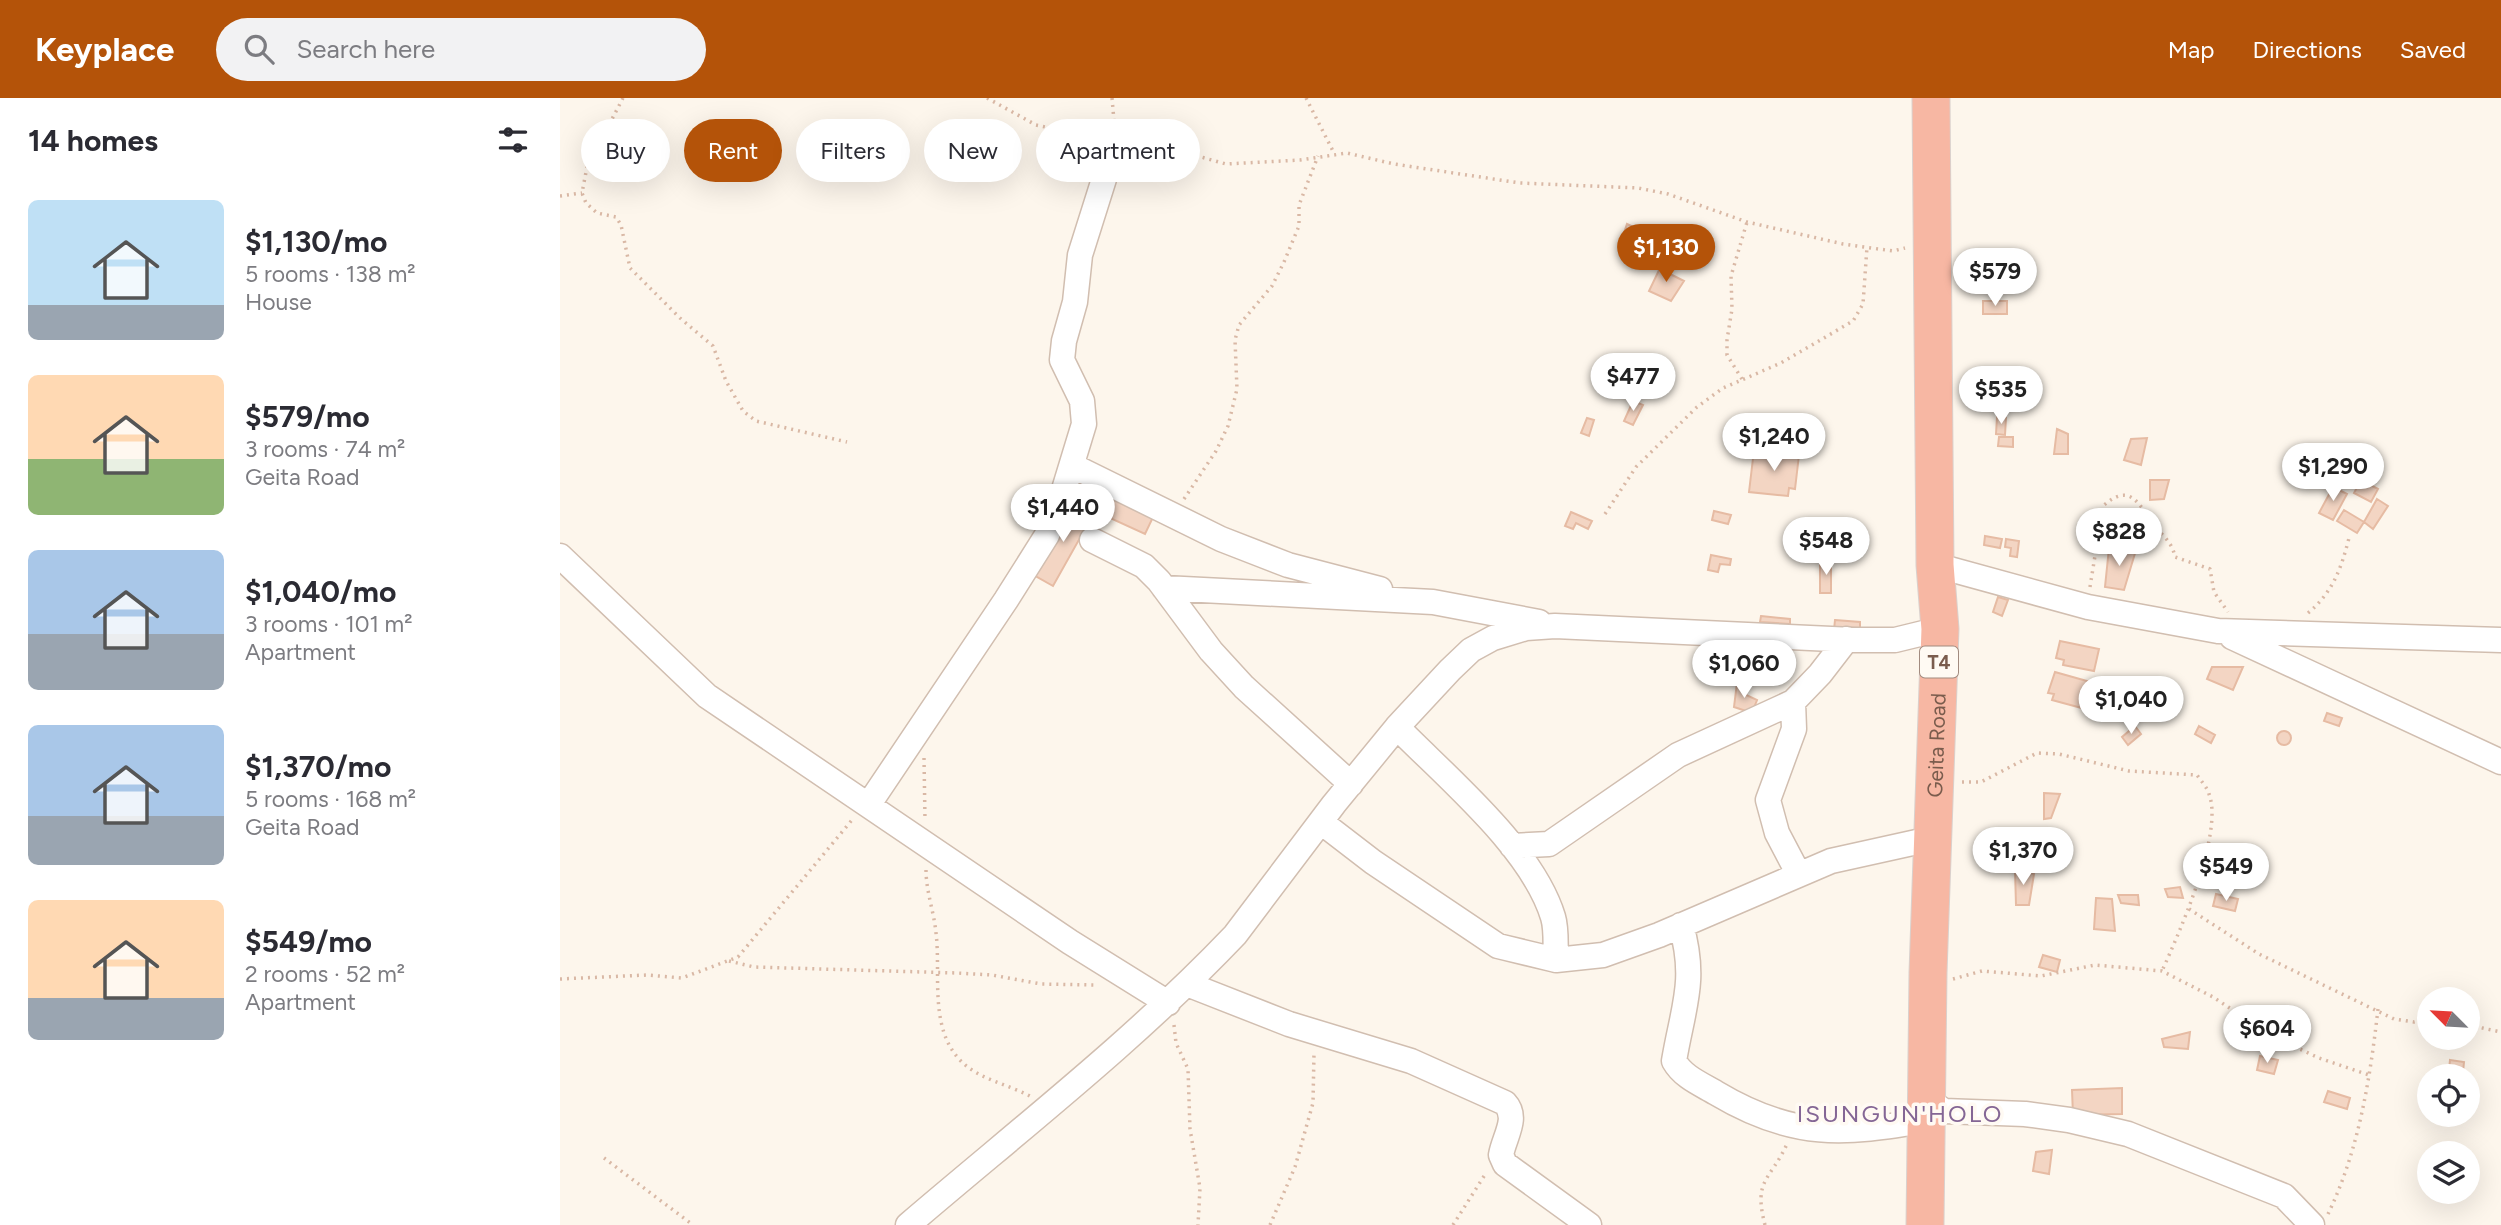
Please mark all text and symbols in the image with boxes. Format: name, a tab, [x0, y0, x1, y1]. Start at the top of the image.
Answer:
search box	[216, 18, 706, 81]
text: Keyplace	[35, 30, 174, 69]
icon: search	[240, 30, 278, 68]
text: Search here	[296, 33, 435, 65]
text: Map	[2168, 35, 2214, 64]
text: Directions	[2252, 35, 2362, 64]
text: Saved	[2400, 35, 2466, 64]
chip: Buy	[581, 119, 670, 182]
chip: Rent	[684, 119, 782, 182]
chip: Filters	[796, 119, 910, 182]
chip: New	[924, 119, 1022, 182]
chip: Apartment	[1036, 119, 1200, 182]
icon: filters	[494, 121, 532, 159]
text: 14 homes	[28, 122, 158, 159]
text: $1,130/mo	[245, 223, 387, 260]
pin: $1,130	[1609, 225, 1723, 284]
icon: home	[84, 228, 168, 312]
text: $1,130	[1633, 233, 1699, 261]
pin: $579	[1954, 248, 2036, 308]
text: $579	[1969, 257, 2021, 285]
text: 5 rooms · 138 m²	[245, 260, 416, 288]
text: House	[245, 288, 312, 316]
pin: $477	[1592, 354, 1674, 413]
text: $477	[1607, 362, 1659, 390]
pin: $535	[1960, 366, 2042, 426]
text: $535	[1975, 375, 2027, 403]
text: $579/mo	[245, 398, 370, 435]
icon: home	[84, 403, 168, 487]
pin: $1,240	[1717, 414, 1831, 473]
text: $1,240	[1738, 422, 1810, 450]
text: 3 rooms · 74 m²	[245, 435, 405, 463]
pin: $1,290	[2276, 444, 2390, 503]
text: $1,290	[2298, 452, 2368, 480]
text: Geita Road	[245, 463, 359, 491]
pin: $1,440	[1006, 484, 1120, 544]
text: $1,440	[1027, 493, 1099, 521]
pin: $828	[2078, 508, 2160, 568]
text: $828	[2092, 517, 2146, 545]
pin: $548	[1785, 518, 1867, 577]
text: $548	[1799, 526, 1853, 554]
text: $1,040/mo	[245, 573, 396, 610]
icon: home	[84, 578, 168, 662]
text: 3 rooms · 101 m²	[245, 610, 412, 638]
text: Apartment	[245, 638, 356, 666]
pin: $1,060	[1687, 640, 1801, 700]
road number: T4	[1920, 646, 1958, 678]
text: $1,060	[1708, 649, 1780, 677]
pin: $1,040	[2074, 676, 2188, 736]
text: $1,040	[2095, 685, 2167, 713]
street label: Geita Road	[1922, 693, 1950, 798]
text: $1,370/mo	[245, 748, 391, 785]
icon: home	[84, 753, 168, 837]
text: 5 rooms · 168 m²	[245, 785, 416, 813]
text: Geita Road	[245, 813, 359, 841]
pin: $1,370	[1966, 828, 2080, 887]
text: $1,370	[1989, 836, 2057, 864]
pin: $549	[2185, 844, 2267, 903]
text: $549	[2199, 852, 2253, 880]
text: $549/mo	[245, 923, 372, 960]
icon: home	[84, 928, 168, 1012]
text: 2 rooms · 52 m²	[245, 960, 405, 988]
north arrow	[2417, 987, 2480, 1050]
map controls	[2417, 987, 2480, 1204]
text: Apartment	[245, 988, 356, 1016]
pin: $604	[2226, 1006, 2308, 1065]
text: $604	[2239, 1014, 2295, 1042]
button: locate	[2417, 1064, 2480, 1127]
district label: ISUNGUN'HOLO	[1797, 1099, 2003, 1128]
button: layers	[2417, 1141, 2480, 1204]

